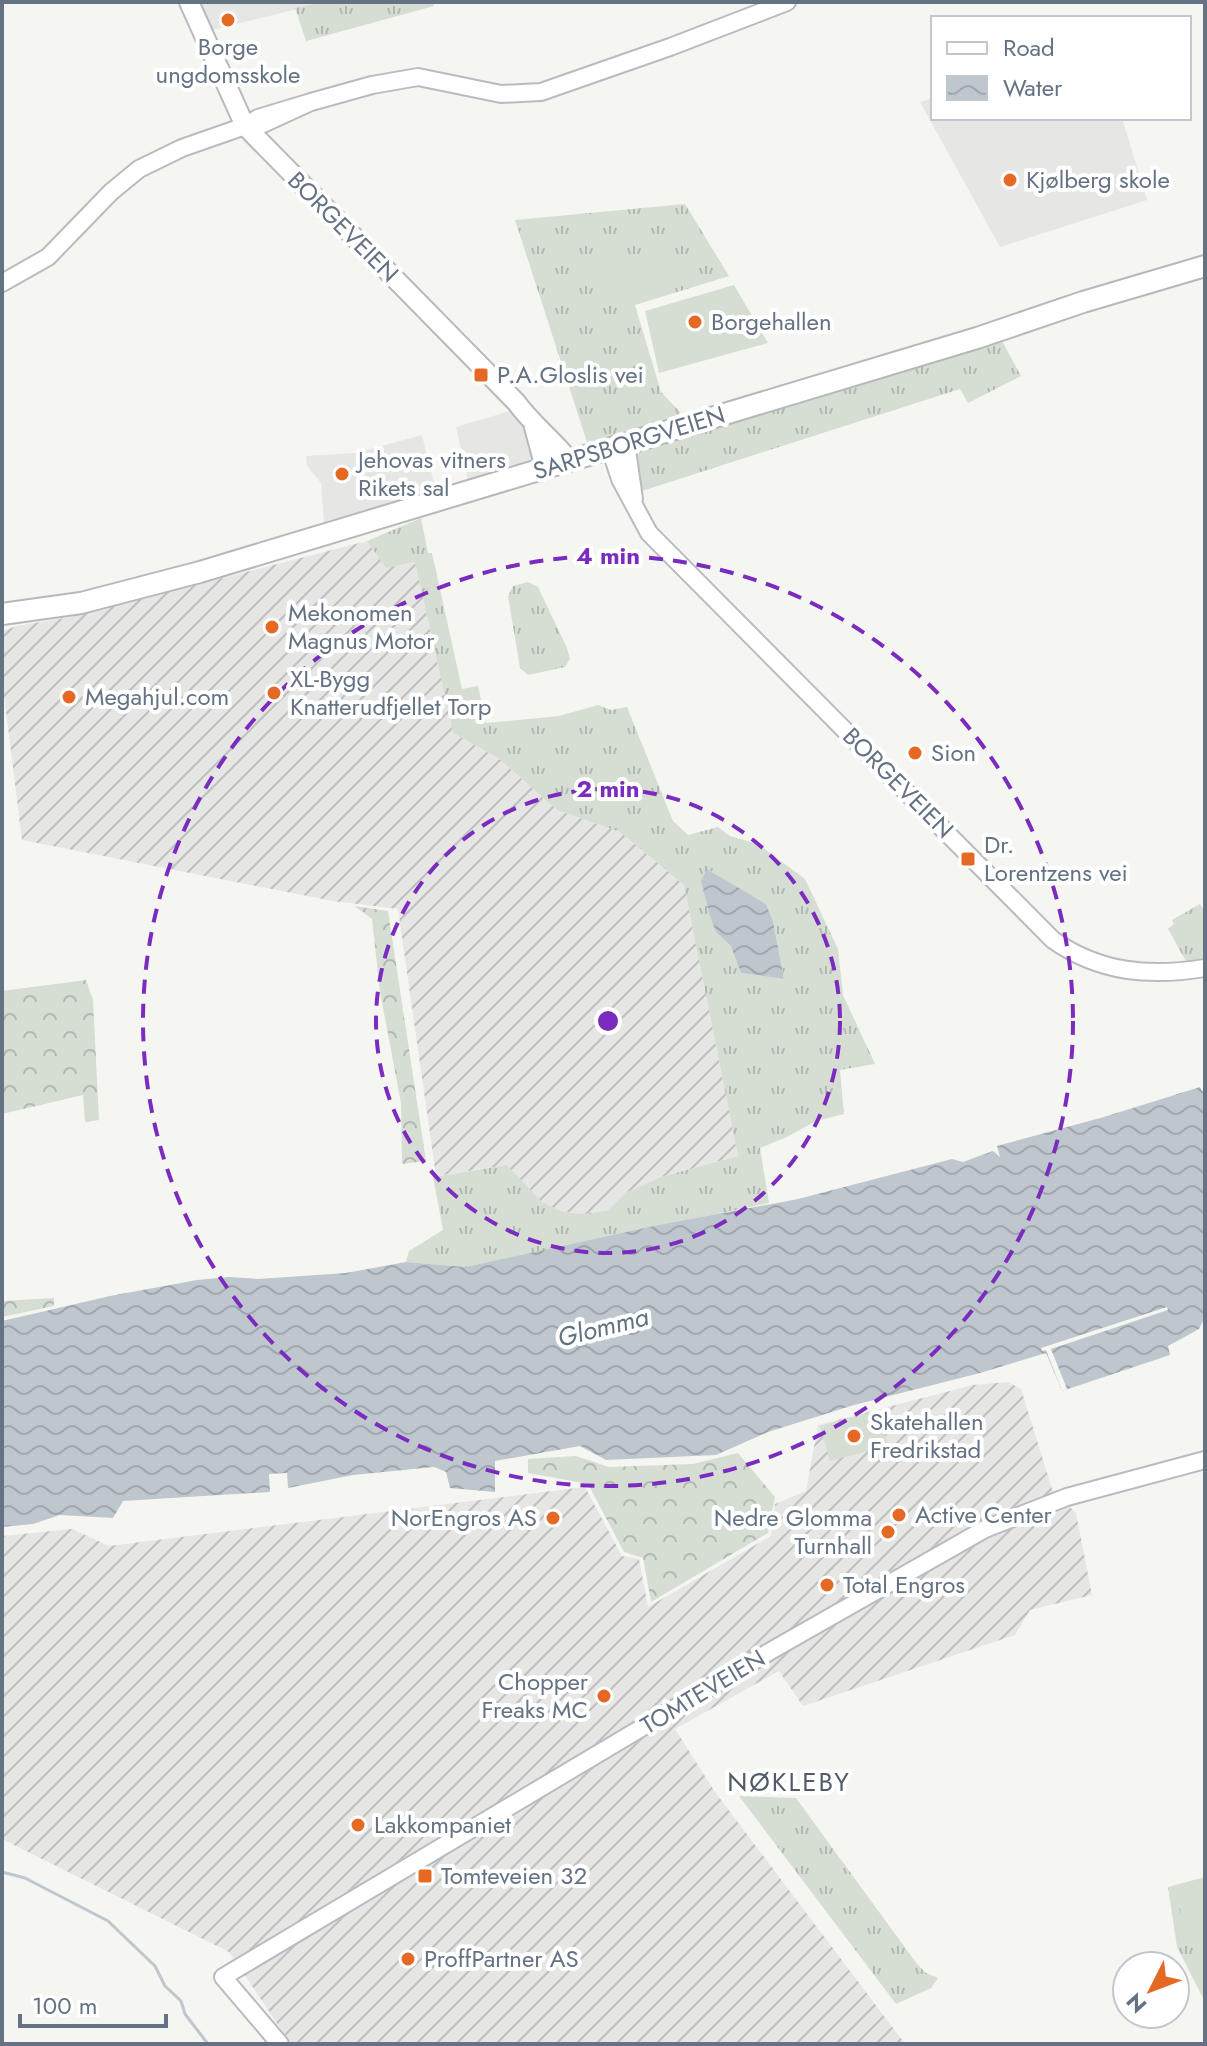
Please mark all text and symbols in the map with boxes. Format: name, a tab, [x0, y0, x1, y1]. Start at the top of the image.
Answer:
marker: Borge ungdomsskole	[219, 11, 237, 29]
legend	[931, 16, 1191, 120]
place label: Borge ungdomsskole	[156, 29, 300, 92]
text: Road	[1003, 30, 1055, 65]
text: Water	[1003, 70, 1063, 105]
place label: Kjølberg skole	[1026, 162, 1170, 197]
street label: BORGEVEIEN	[280, 163, 407, 290]
marker: Kjølberg skole	[1001, 171, 1019, 189]
place label: Borgehallen	[711, 304, 832, 339]
marker: Borgehallen	[686, 313, 704, 331]
place label: P.A.Gloslis vei	[497, 357, 644, 392]
marker: P.A.Gloslis vei	[472, 366, 490, 384]
street label: SARPSBORGVEIEN	[529, 397, 729, 488]
place label: Jehovas vitners Rikets sal	[355, 442, 506, 505]
marker: Jehovas vitners Rikets sal	[333, 465, 351, 483]
text: 4 min	[576, 538, 640, 573]
place label: Mekonomen Magnus Motor	[288, 595, 435, 658]
marker: Mekonomen Magnus Motor	[263, 618, 281, 636]
place label: XL-Bygg Knatterudfjellet Torp	[290, 661, 491, 724]
place label: Megahjul.com	[85, 679, 229, 714]
marker: XL-Bygg Knatterudfjellet Torp	[265, 684, 283, 702]
marker: Megahjul.com	[60, 688, 78, 706]
street label: BORGEVEIEN	[835, 719, 962, 846]
place label: Sion	[931, 735, 976, 770]
marker: Sion	[906, 744, 924, 762]
text: 2 min	[576, 771, 640, 806]
place label: Dr. Lorentzens vei	[984, 827, 1128, 890]
marker: Dr. Lorentzens vei	[959, 850, 977, 868]
centre of rings	[594, 1007, 622, 1035]
water label: Glomma	[553, 1297, 653, 1357]
place label: Skatehallen Fredrikstad	[870, 1404, 984, 1467]
marker: Skatehallen Fredrikstad	[845, 1427, 863, 1445]
place label: Active Center	[915, 1497, 1053, 1532]
place label: NorEngros AS	[391, 1500, 537, 1535]
place label: Nedre Glomma Turnhall	[714, 1500, 872, 1563]
marker: Active Center	[890, 1506, 908, 1524]
marker: NorEngros AS	[544, 1509, 562, 1527]
marker: Nedre Glomma Turnhall	[879, 1523, 897, 1541]
place label: Total Engros	[843, 1567, 965, 1602]
marker: Total Engros	[818, 1576, 836, 1594]
street label: TOMTEVEIEN	[634, 1641, 772, 1742]
place label: Chopper Freaks MC	[481, 1664, 589, 1727]
marker: Chopper Freaks MC	[595, 1687, 613, 1705]
district label: NØKLEBY	[727, 1763, 851, 1801]
place label: Lakkompaniet	[374, 1807, 511, 1842]
marker: Lakkompaniet	[349, 1816, 367, 1834]
place label: Tomteveien 32	[441, 1858, 587, 1893]
marker: Tomteveien 32	[416, 1867, 434, 1885]
place label: ProffPartner AS	[424, 1941, 579, 1976]
marker: ProffPartner AS	[399, 1950, 417, 1968]
north arrow	[1111, 1950, 1191, 2030]
scale bar	[20, 1978, 166, 2028]
text: N	[1118, 1986, 1154, 2021]
text: 100 m	[32, 1988, 98, 2023]

